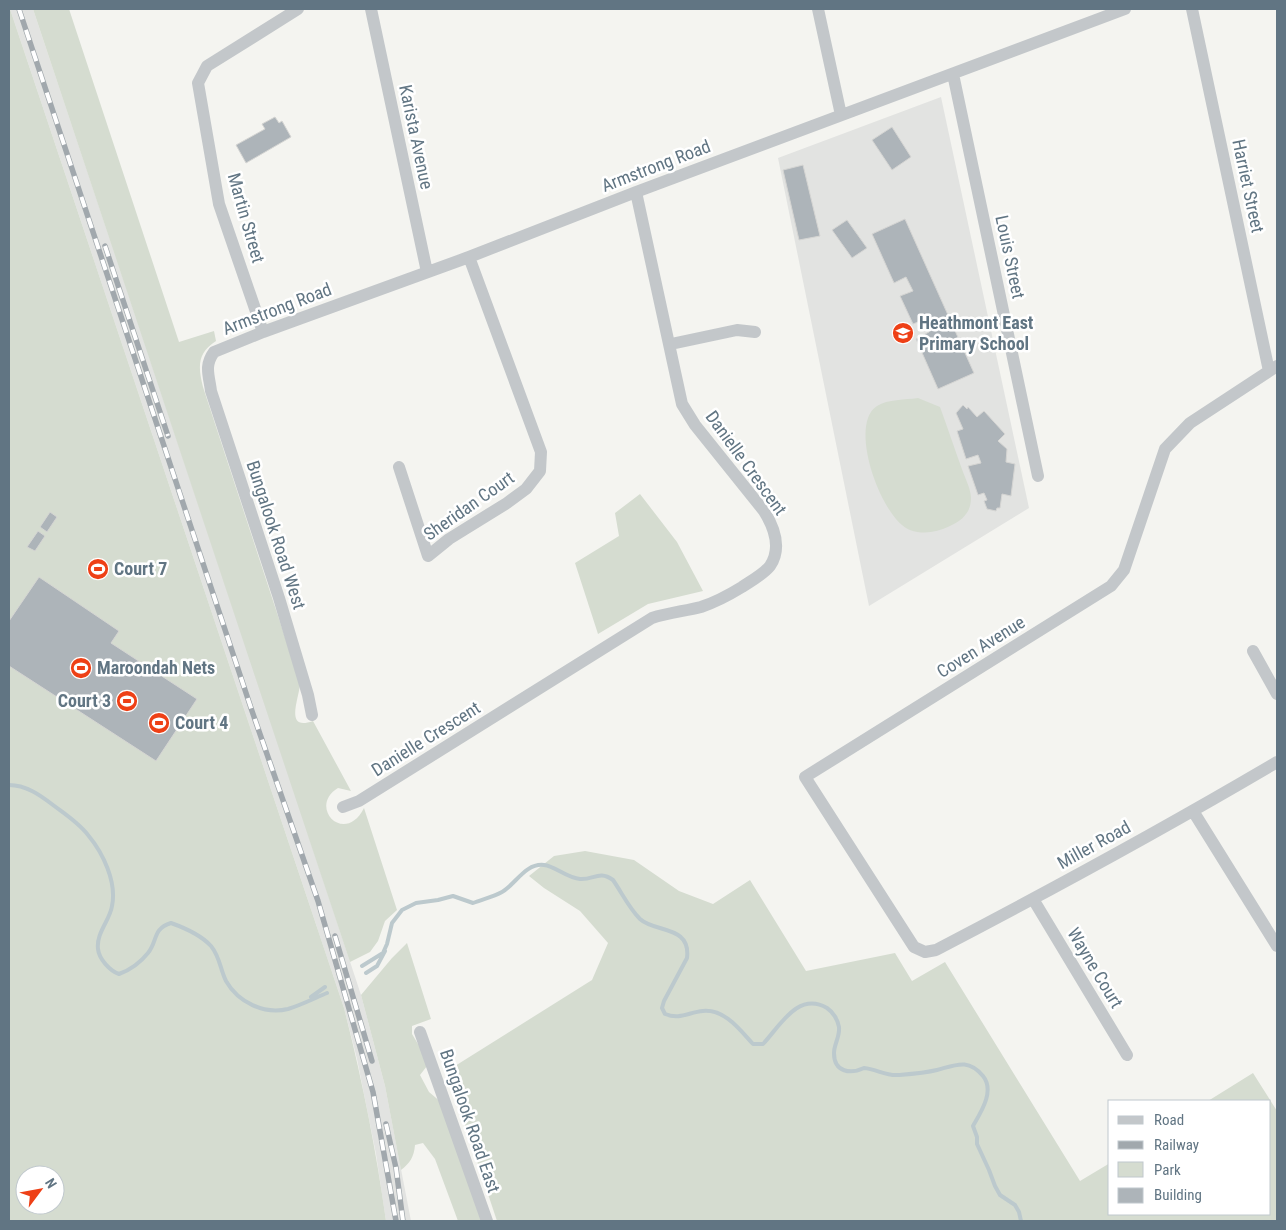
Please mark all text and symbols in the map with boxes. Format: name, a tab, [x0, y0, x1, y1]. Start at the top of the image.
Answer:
street label: Karista Avenue	[395, 83, 438, 191]
street label: Armstrong Road	[598, 135, 713, 196]
street label: Harriet Street	[1228, 137, 1269, 235]
street label: Martin Street	[224, 170, 269, 265]
street label: Louis Street	[991, 213, 1030, 301]
street label: Armstrong Road	[219, 278, 334, 339]
place label: Heathmont East Primary School	[919, 312, 1034, 354]
school or university icon: Heathmont East Primary School	[891, 321, 915, 345]
street label: Danielle Crescent	[701, 406, 791, 519]
street label: Bungalook Road West	[243, 458, 310, 612]
street label: Sheridan Court	[419, 467, 518, 544]
sports icon: Court 7	[86, 557, 110, 581]
place label: Court 7	[114, 558, 167, 579]
street label: Coven Avenue	[933, 611, 1029, 682]
sports icon: Maroondah Nets	[69, 656, 93, 680]
place label: Maroondah Nets	[97, 657, 215, 678]
sports icon: Court 3	[115, 689, 139, 713]
place label: Court 3	[58, 690, 111, 711]
street label: Danielle Crescent	[368, 697, 484, 780]
sports icon: Court 4	[147, 711, 171, 735]
place label: Court 4	[175, 712, 228, 733]
street label: Miller Road	[1054, 816, 1134, 873]
street label: Wayne Court	[1063, 924, 1128, 1012]
street label: Bungalook Road East	[436, 1046, 505, 1195]
legend	[1108, 1100, 1271, 1215]
text: Road	[1154, 1111, 1184, 1129]
text: Railway	[1154, 1136, 1199, 1154]
text: Park	[1154, 1161, 1181, 1179]
north arrow	[15, 1165, 65, 1215]
text: N	[42, 1175, 60, 1191]
text: Building	[1154, 1186, 1202, 1204]

